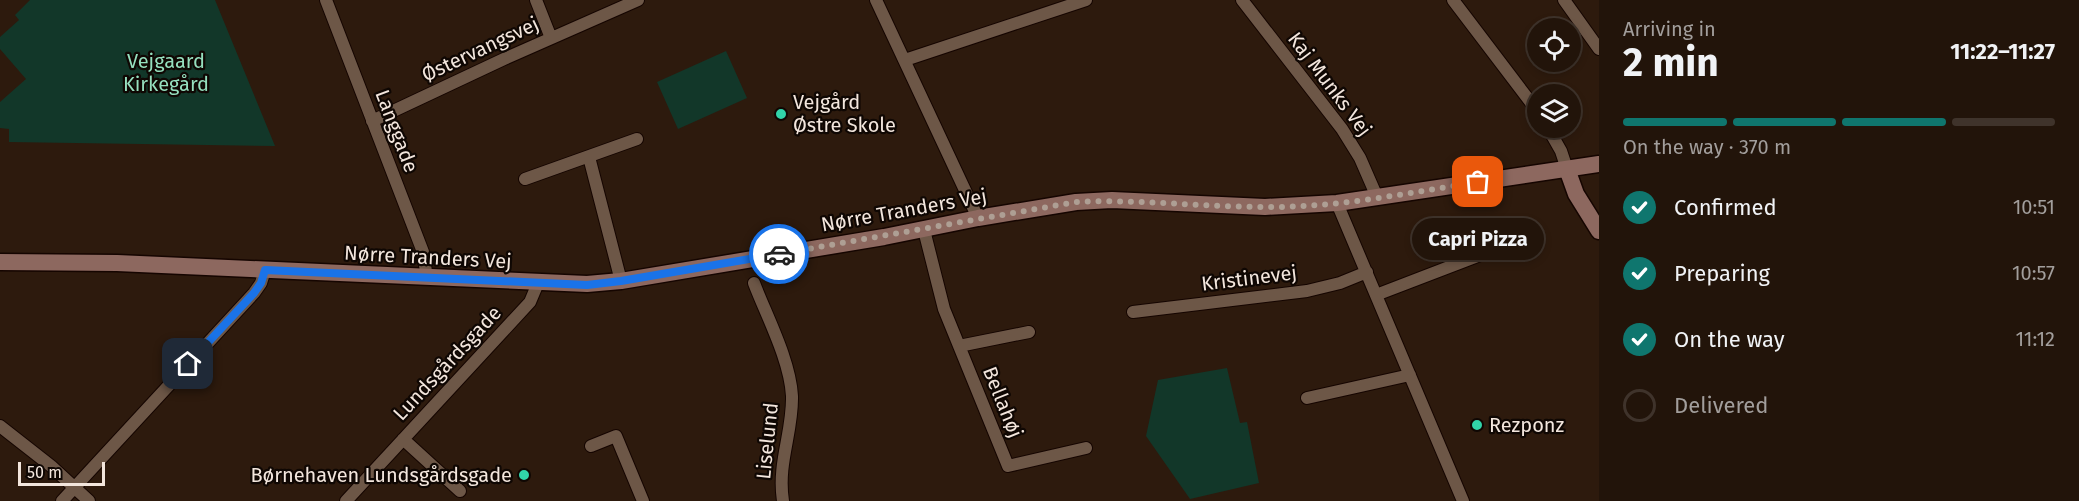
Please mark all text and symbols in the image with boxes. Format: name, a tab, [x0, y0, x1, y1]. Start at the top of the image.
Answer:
street label: Østervangsvej	[418, 11, 542, 87]
text: Arriving in	[1623, 17, 1716, 41]
map controls	[1527, 18, 1581, 138]
button: locate	[1527, 18, 1581, 72]
street label: Kaj Munks Vej	[1283, 27, 1377, 141]
text: 11:22–11:27	[1950, 38, 2055, 65]
text: 2 min	[1623, 40, 1719, 86]
park label: Vejgaard Kirkegård	[123, 49, 209, 96]
button: layers	[1527, 84, 1581, 138]
street label: Langgade	[370, 86, 424, 176]
place label: Vejgård Østre Skole	[793, 90, 896, 137]
marker: Vejgård Østre Skole	[774, 107, 788, 121]
text: On the way · 370 m	[1623, 135, 1791, 159]
pin	[1452, 156, 1503, 207]
icon: bag	[1461, 165, 1494, 198]
street label: Nørre Tranders Vej	[819, 184, 989, 236]
icon: check	[1623, 191, 1656, 224]
text: Confirmed	[1674, 194, 1777, 221]
text: 10:51	[2013, 195, 2055, 219]
callout: Capri Pizza	[1412, 218, 1544, 260]
courier	[749, 224, 809, 284]
text: Capri Pizza	[1428, 227, 1528, 251]
icon: car	[763, 238, 796, 271]
street label: Nørre Tranders Vej	[344, 241, 512, 273]
icon: check	[1623, 257, 1656, 290]
street label: Kristinevej	[1200, 260, 1298, 296]
text: Preparing	[1674, 260, 1770, 287]
text: 10:57	[2012, 261, 2055, 285]
street label: Lundsgårdsgade	[388, 301, 506, 425]
icon: check	[1623, 323, 1656, 356]
text: On the way	[1674, 326, 1785, 353]
text: 11:12	[2015, 327, 2055, 351]
pin	[162, 338, 213, 389]
icon: home	[171, 347, 204, 380]
street label: Bellahøj	[978, 363, 1028, 441]
text: Delivered	[1674, 392, 1769, 419]
street label: Liselund	[751, 401, 783, 481]
place label: Rezponz	[1489, 413, 1565, 437]
marker: Rezponz	[1470, 418, 1484, 432]
scale bar	[18, 459, 105, 486]
text: 50 m	[27, 463, 62, 482]
place label: Børnehaven Lundsgårdsgade	[250, 463, 512, 487]
marker: Børnehaven Lundsgårdsgade	[517, 468, 531, 482]

